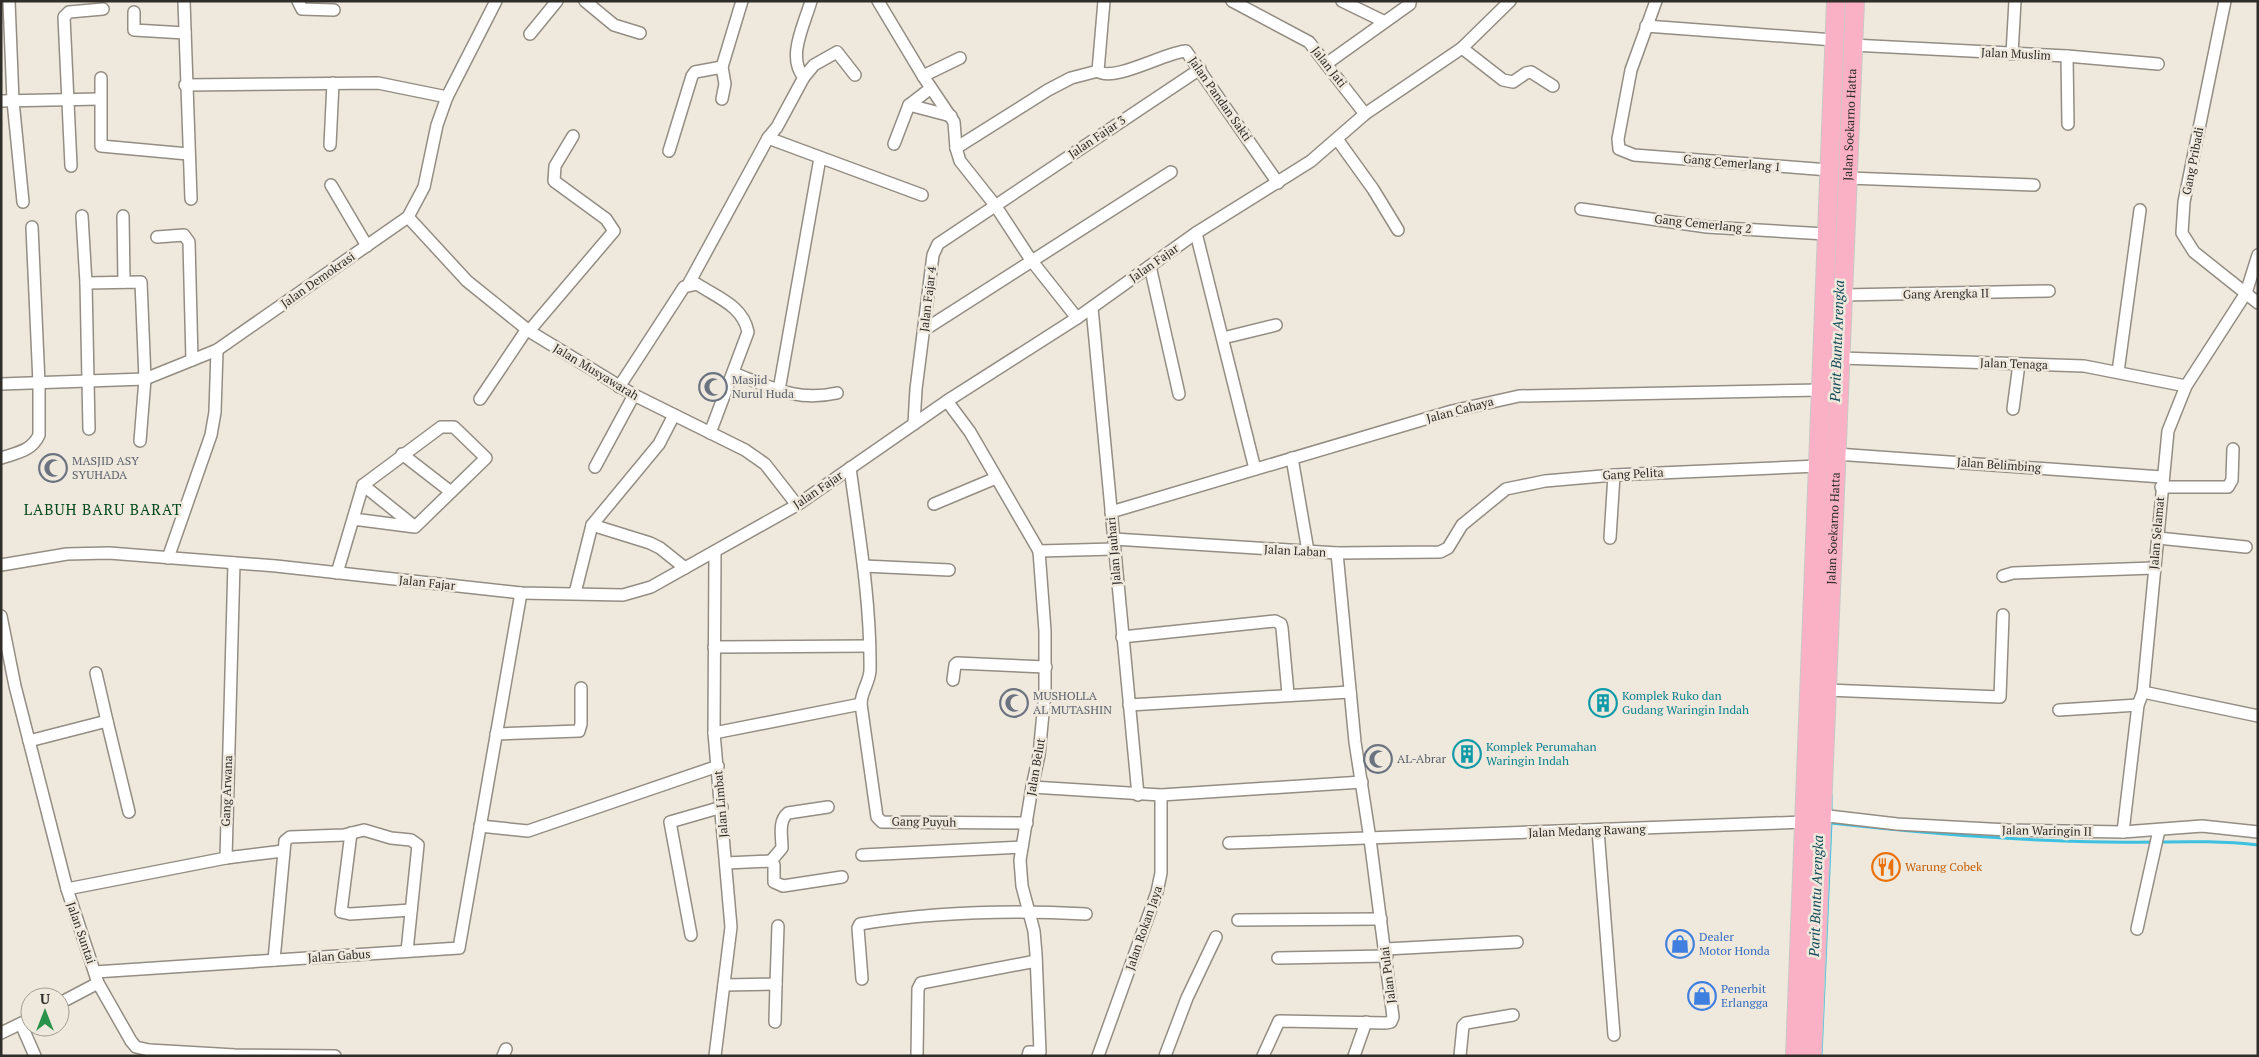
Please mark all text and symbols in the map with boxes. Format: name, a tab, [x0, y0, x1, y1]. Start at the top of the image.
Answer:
street label: Jalan Jati	[1309, 43, 1350, 91]
street label: Jalan Muslim	[1981, 44, 2052, 63]
street label: Jalan Pandan Sakti	[1186, 54, 1255, 144]
street label: Jalan Soekarno Hatta	[1840, 68, 1859, 181]
street label: Jalan Fajar 3	[1065, 112, 1128, 161]
street label: Gang Pribadi	[2179, 125, 2207, 196]
street label: Gang Cemerlang 1	[1683, 151, 1781, 174]
street label: Gang Cemerlang 2	[1654, 211, 1752, 236]
street label: Jalan Fajar	[1126, 240, 1182, 285]
street label: Jalan Demokrasi	[278, 248, 358, 311]
street label: Jalan Fajar 4	[916, 265, 939, 333]
water label: Parit Buntu Arengka	[1825, 280, 1848, 403]
street label: Gang Arengka II	[1903, 285, 1989, 302]
street label: Jalan Musyawarah	[551, 340, 642, 403]
street label: Jalan Tenaga	[1980, 355, 2048, 372]
mosque icon: Masjid Nurul Huda	[698, 372, 728, 402]
place label: Masjid Nurul Huda	[732, 372, 794, 401]
street label: Jalan Cahaya	[1425, 393, 1495, 426]
mosque icon: MASJID ASY SYUHADA	[38, 453, 68, 483]
place label: MASJID ASY SYUHADA	[72, 453, 139, 482]
street label: Jalan Belimbing	[1956, 454, 2042, 475]
street label: Gang Pelita	[1602, 464, 1664, 483]
street label: Jalan Fajar	[790, 467, 846, 512]
street label: Jalan Soekarno Hatta	[1823, 472, 1843, 585]
street label: Jalan Selamat	[2146, 495, 2167, 570]
district label: LABUH BARU BARAT	[24, 499, 182, 519]
street label: Jalan Jauhari	[1103, 516, 1124, 586]
street label: Jalan Laban	[1264, 541, 1327, 560]
street label: Jalan Fajar	[398, 572, 456, 593]
mosque icon: MUSHOLLA AL MUTASHIN	[999, 688, 1029, 718]
place label: MUSHOLLA AL MUTASHIN	[1033, 688, 1112, 717]
building icon: Komplek Ruko dan Gudang Waringin Indah	[1588, 688, 1618, 718]
place label: Komplek Ruko dan Gudang Waringin Indah	[1622, 688, 1749, 717]
street label: Jalan Belut	[1023, 736, 1048, 797]
building icon: Komplek Perumahan Waringin Indah	[1452, 739, 1482, 769]
place label: Komplek Perumahan Waringin Indah	[1486, 739, 1597, 768]
mosque icon: AL-Abrar	[1363, 744, 1393, 774]
place label: AL-Abrar	[1397, 751, 1447, 766]
street label: Gang Arwana	[218, 755, 235, 827]
street label: Jalan Limbat	[710, 769, 731, 838]
street label: Gang Puyuh	[892, 813, 956, 830]
street label: Jalan Medang Rawang	[1528, 821, 1647, 840]
street label: Jalan Waringin II	[2002, 822, 2092, 839]
water label: Parit Buntu Arengka	[1804, 835, 1827, 958]
restaurant icon: Warung Cobek	[1871, 852, 1901, 882]
place label: Warung Cobek	[1905, 859, 1983, 874]
street label: Jalan Rokan Jaya	[1122, 884, 1165, 972]
street label: Jalan Suntai	[64, 900, 99, 966]
shop icon: Dealer Motor Honda	[1665, 929, 1695, 959]
place label: Dealer Motor Honda	[1699, 929, 1770, 958]
street label: Jalan Pulai	[1377, 945, 1398, 1004]
street label: Jalan Gabus	[307, 946, 371, 965]
shop icon: Penerbit Erlangga	[1687, 981, 1717, 1011]
place label: Penerbit Erlangga	[1721, 981, 1768, 1010]
north arrow	[20, 987, 70, 1037]
text: U	[40, 989, 50, 1008]

